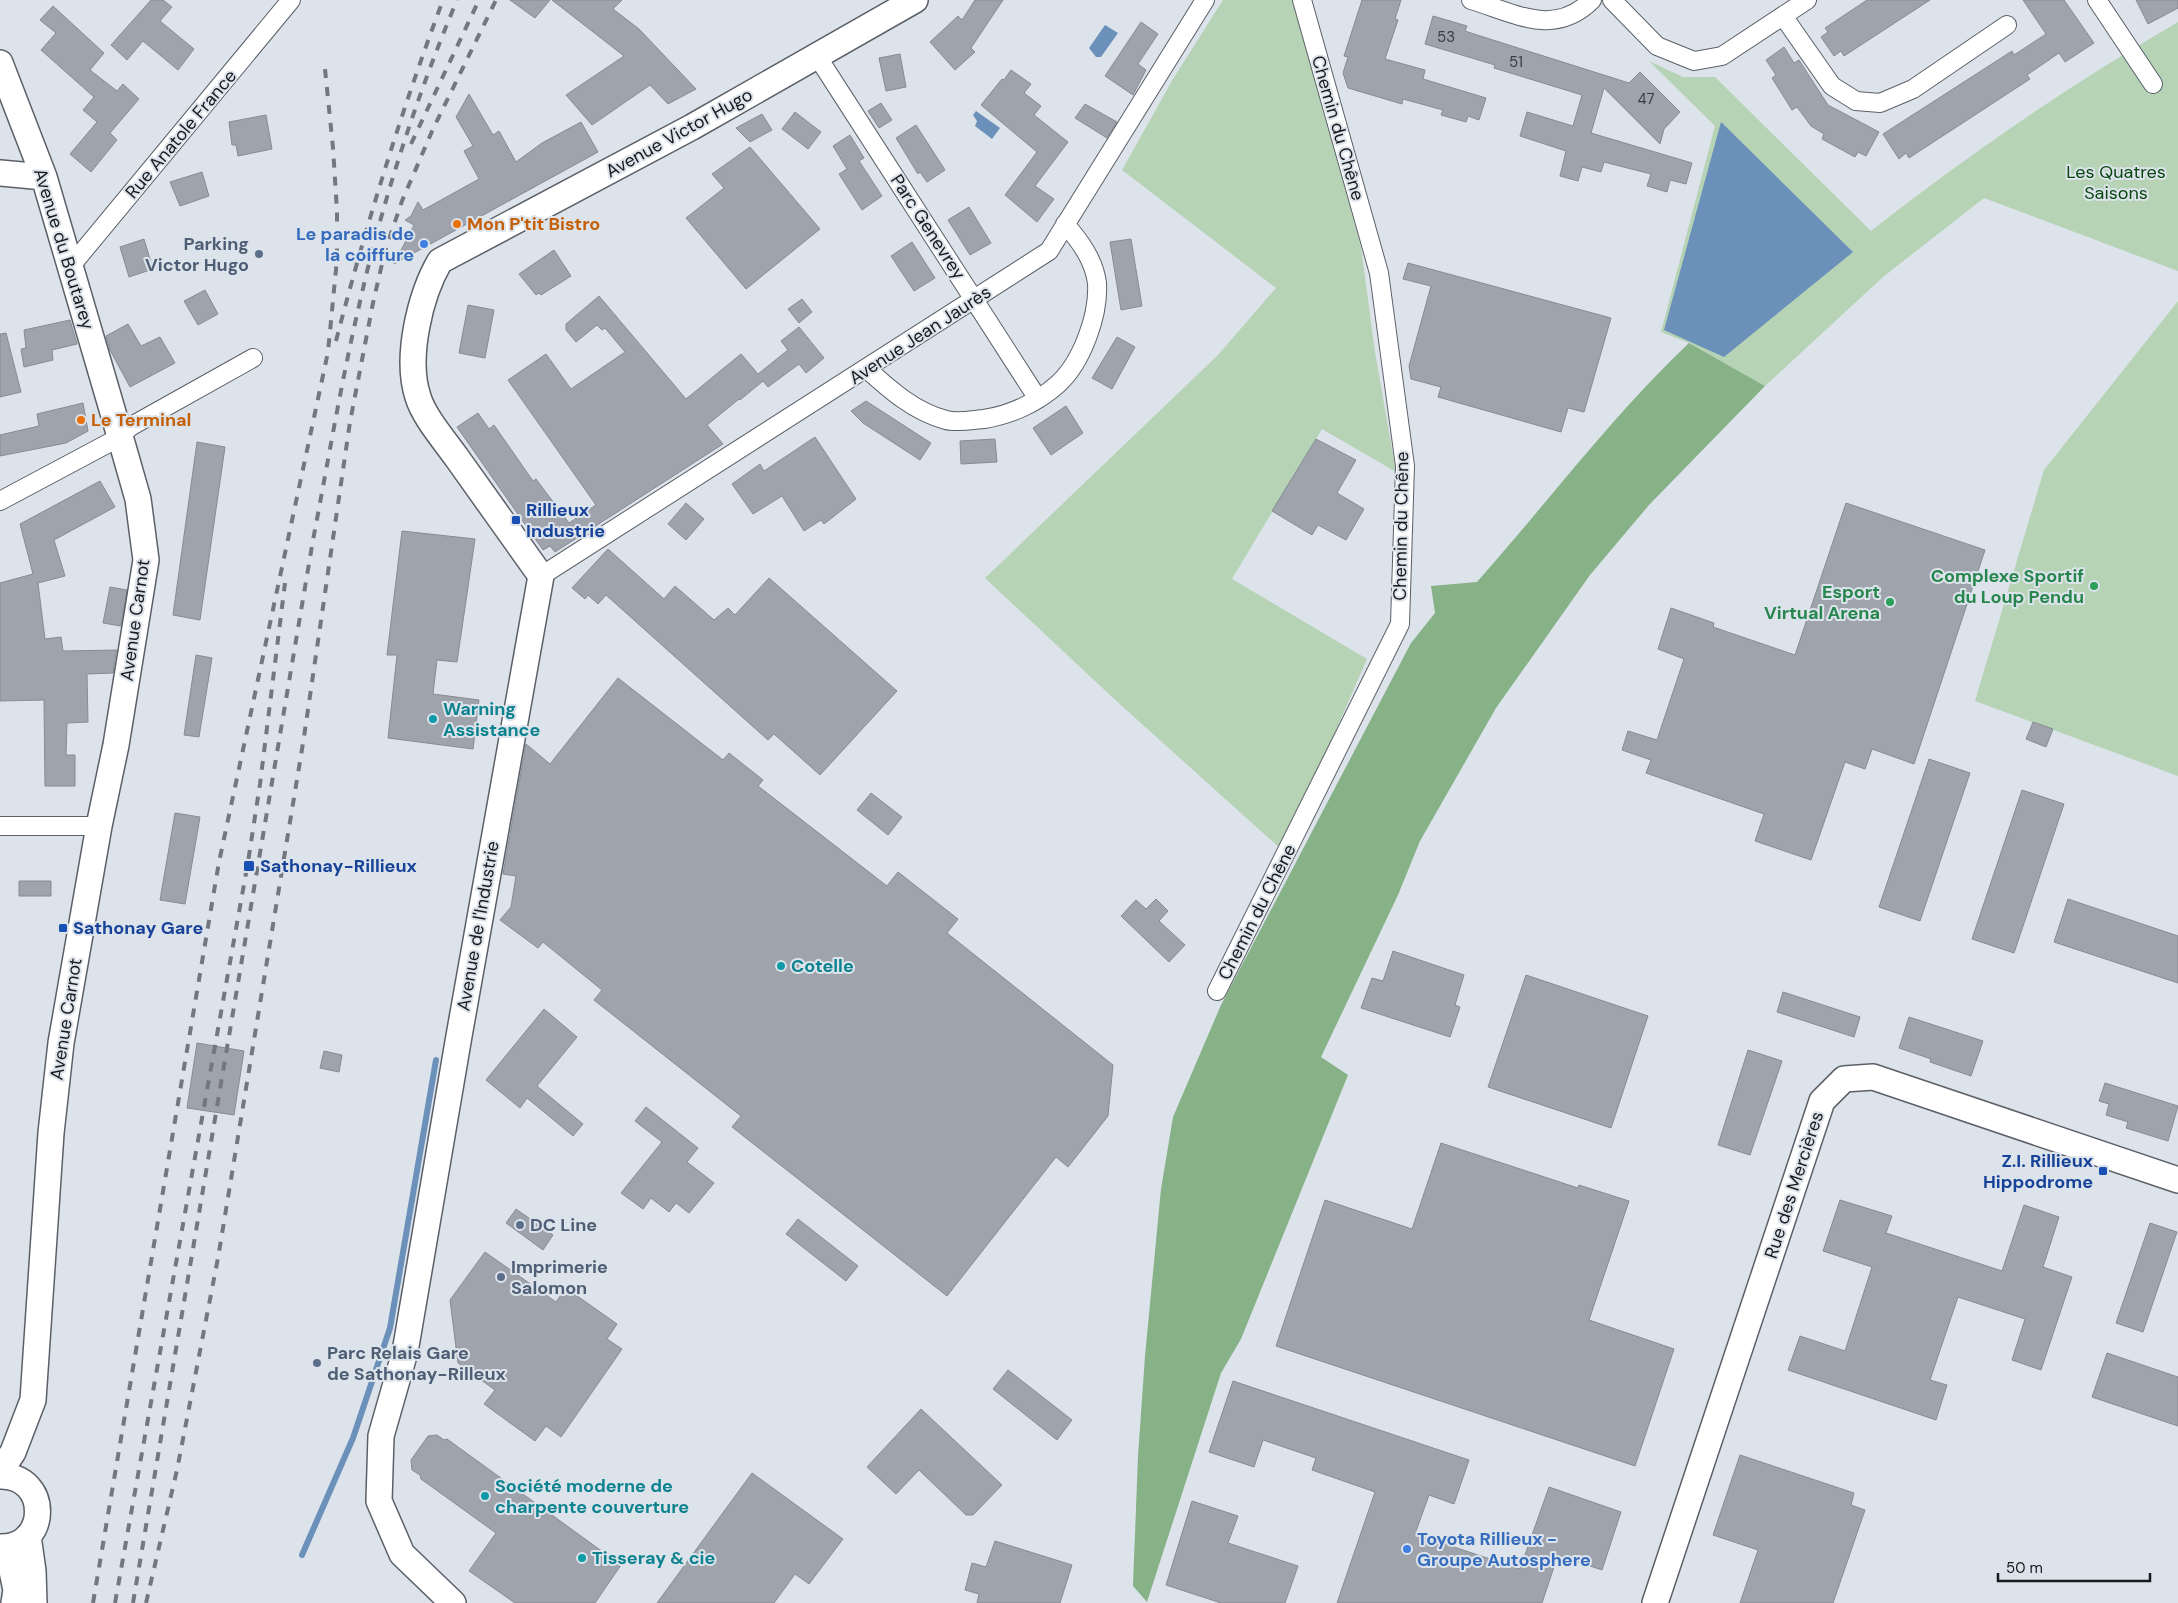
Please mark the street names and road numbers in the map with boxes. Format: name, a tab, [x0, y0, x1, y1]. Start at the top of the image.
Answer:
street label: Chemin du Chêne	[1306, 53, 1370, 203]
street label: Rue Anatole France	[120, 65, 242, 203]
street label: Avenue Victor Hugo	[601, 83, 757, 183]
street label: Avenue du Boutarey	[28, 166, 100, 332]
street label: Parc Genevrey	[885, 170, 971, 284]
street label: Avenue Jean Jaurès	[844, 280, 996, 390]
street label: Chemin du Chêne	[1388, 451, 1414, 601]
street label: Avenue Carnot	[115, 557, 155, 683]
street label: Avenue de l'Industrie	[451, 839, 505, 1013]
street label: Chemin du Chêne	[1212, 840, 1302, 984]
street label: Avenue Carnot	[45, 956, 87, 1082]
street label: Rue des Mercières	[1759, 1108, 1829, 1262]

